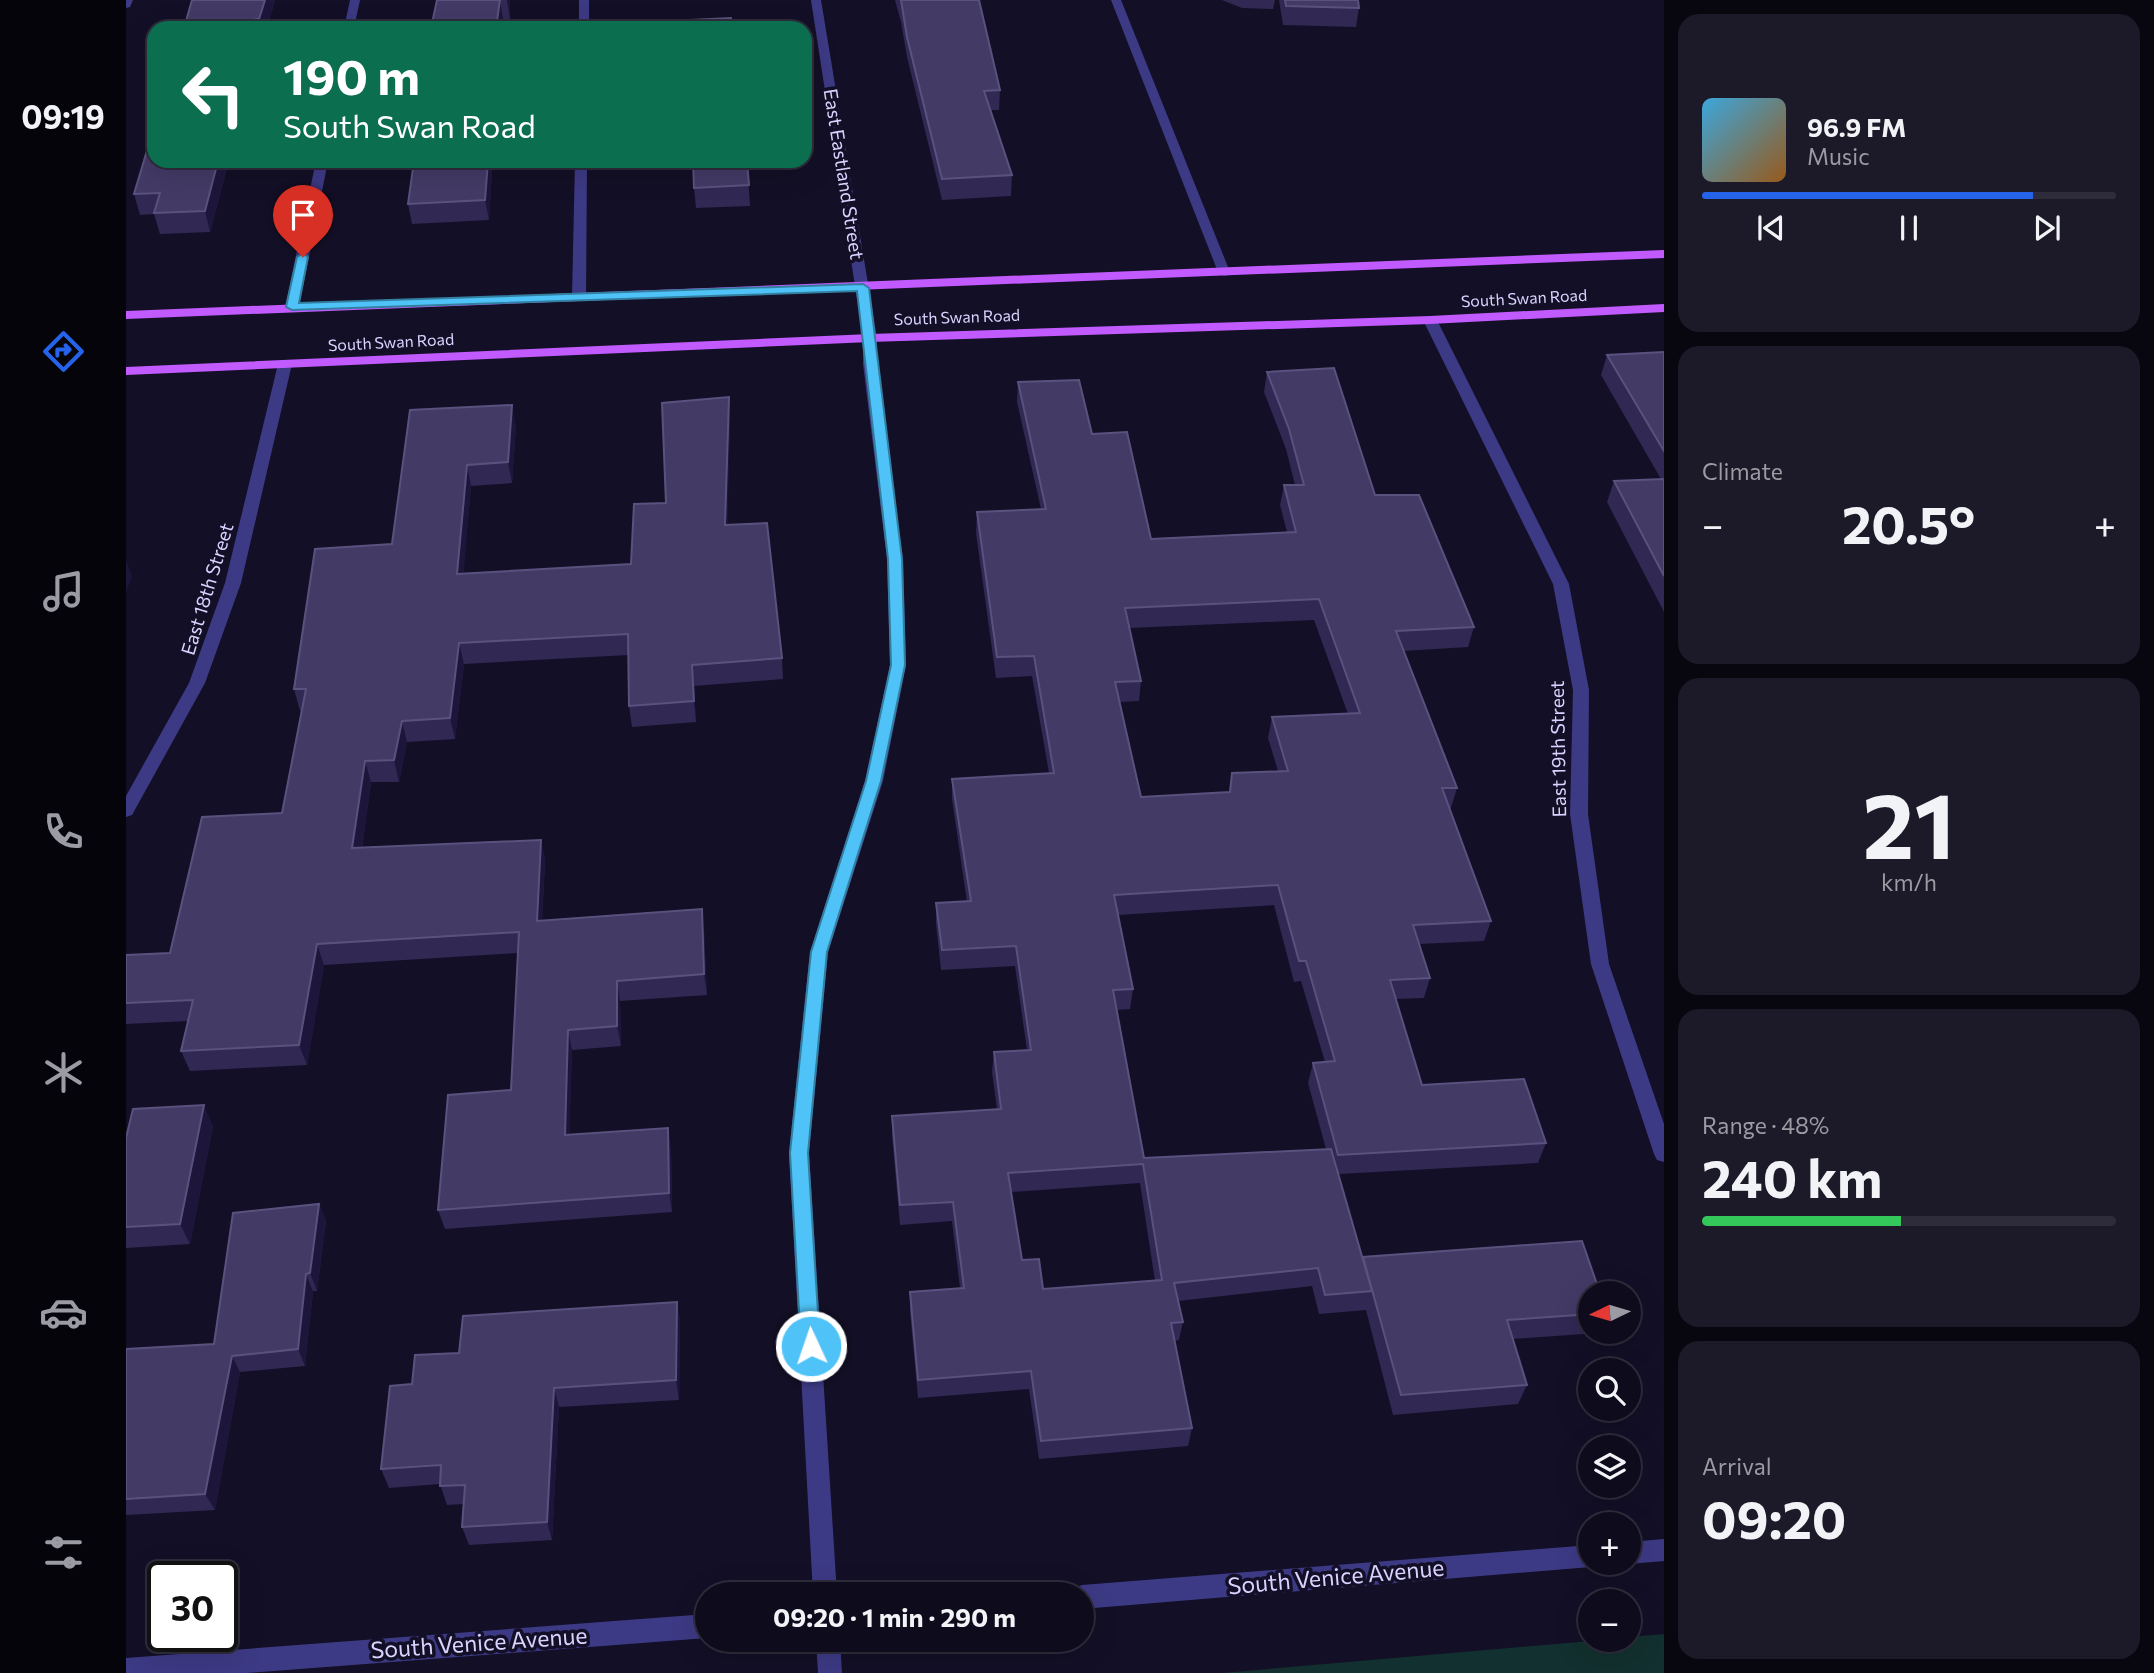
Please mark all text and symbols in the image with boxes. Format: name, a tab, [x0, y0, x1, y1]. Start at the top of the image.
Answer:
text: 190 m	[283, 45, 420, 105]
icon: left	[168, 49, 259, 140]
street label: East Eastland Street	[820, 87, 869, 261]
text: 09:19	[21, 96, 105, 136]
text: South Swan Road	[283, 105, 536, 145]
text: 96.9 FM	[1807, 111, 1906, 142]
text: Music	[1807, 142, 1870, 170]
pin	[273, 185, 333, 257]
icon: arrive	[284, 196, 322, 234]
icon: previous	[1752, 209, 1790, 247]
icon: pause	[1890, 209, 1928, 247]
icon: next	[2028, 209, 2066, 247]
street label: South Swan Road	[1460, 285, 1588, 310]
street label: South Swan Road	[894, 305, 1020, 328]
icon: directions	[39, 327, 88, 376]
street label: South Swan Road	[327, 329, 455, 354]
text: Climate	[1702, 457, 1783, 485]
text: 20.5°	[1842, 491, 1975, 555]
text: −	[1702, 500, 1724, 547]
text: +	[2094, 500, 2116, 547]
street label: East 18th Street	[176, 520, 238, 658]
icon: music	[39, 567, 88, 616]
street label: East 19th Street	[1545, 680, 1570, 818]
text: 21	[1863, 766, 1955, 878]
icon: phone	[39, 807, 88, 856]
text: km/h	[1881, 868, 1937, 896]
icon: climate	[39, 1048, 88, 1097]
text: Range · 48%	[1702, 1111, 1829, 1139]
text: 240 km	[1702, 1145, 1882, 1209]
north arrow	[1578, 1281, 1642, 1344]
map controls	[1578, 1281, 1641, 1652]
icon: car	[39, 1288, 88, 1337]
position arrow	[774, 1309, 848, 1383]
button: search	[1578, 1358, 1641, 1421]
button: layers	[1578, 1435, 1641, 1498]
text: Arrival	[1702, 1452, 1772, 1480]
text: 09:20	[1702, 1486, 1846, 1550]
button: +	[1578, 1512, 1641, 1575]
icon: filters	[39, 1528, 88, 1577]
street label: South Venice Avenue	[1227, 1553, 1445, 1599]
speed limit sign: 30	[147, 1561, 238, 1652]
button: −	[1578, 1589, 1641, 1652]
text: 09:20 · 1 min · 290 m	[773, 1601, 1016, 1632]
street label: South Venice Avenue	[370, 1620, 588, 1664]

